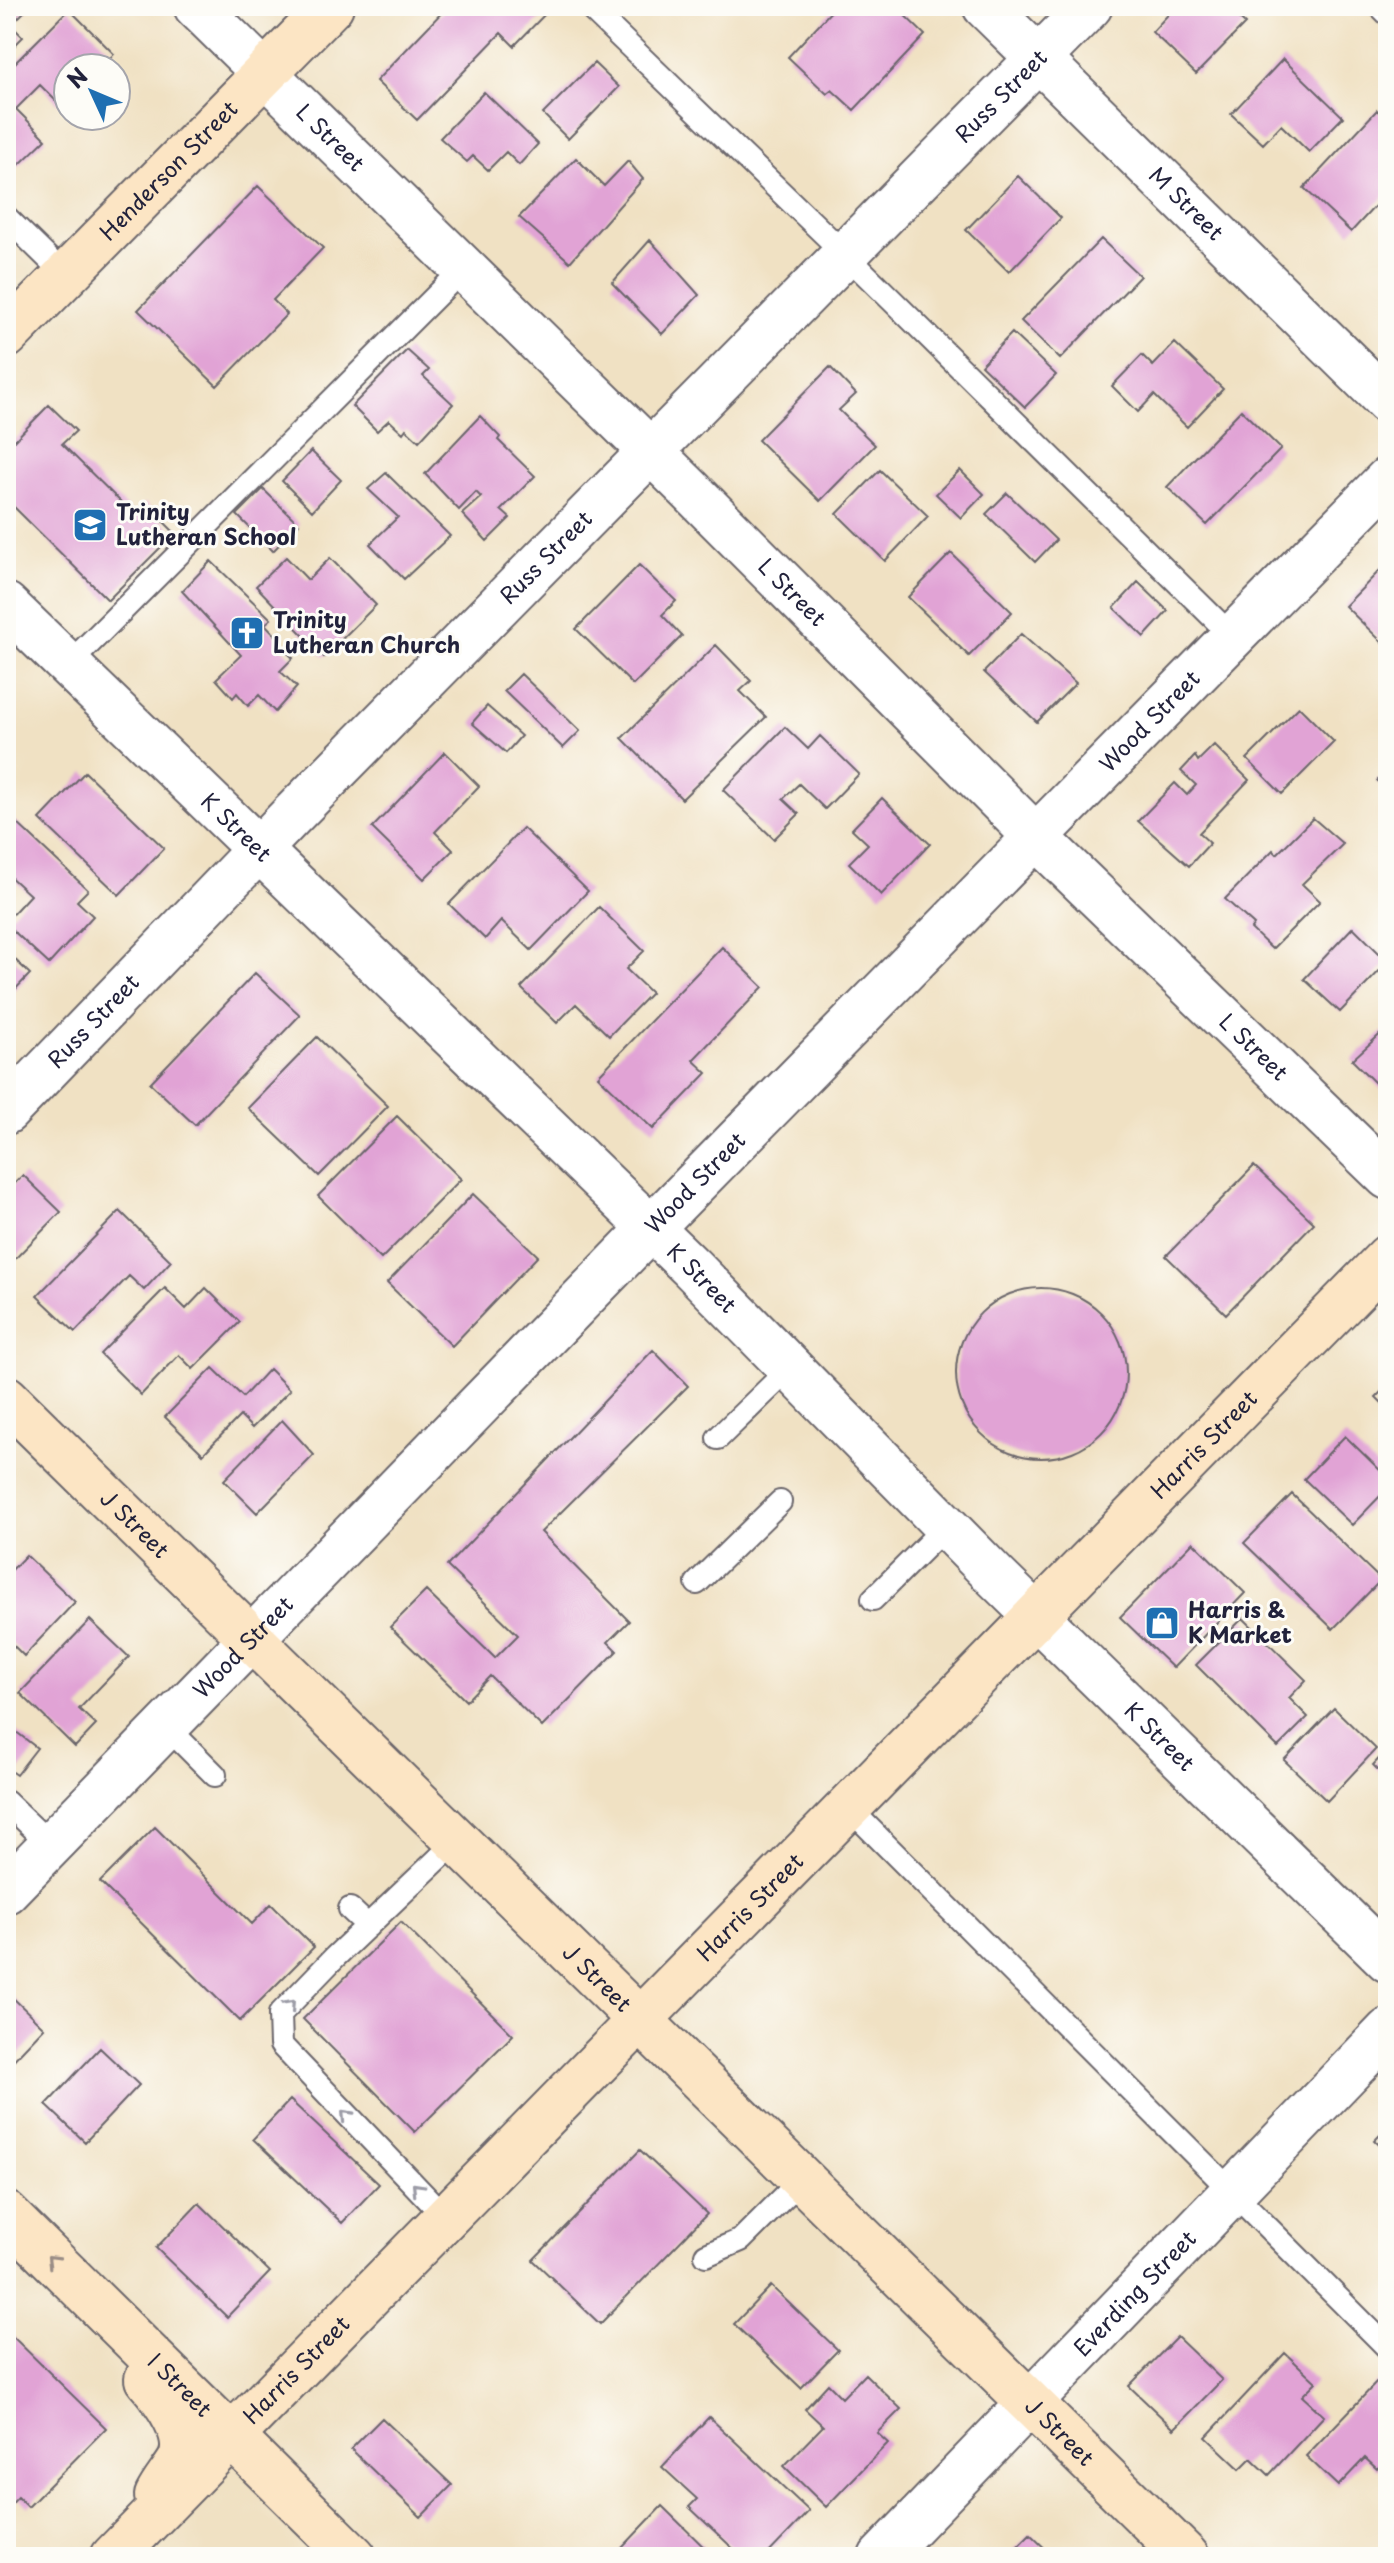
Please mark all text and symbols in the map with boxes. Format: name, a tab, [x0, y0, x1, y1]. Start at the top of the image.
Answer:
street label: Russ Street	[946, 41, 1054, 149]
north arrow	[52, 52, 132, 132]
text: N	[59, 59, 94, 95]
street label: Henderson Street	[91, 92, 244, 247]
street label: L Street	[290, 95, 373, 178]
street label: M Street	[1142, 158, 1232, 247]
place label: Trinity Lutheran School	[116, 494, 296, 552]
street label: Russ Street	[491, 502, 599, 611]
school or university icon: Trinity Lutheran School	[71, 506, 109, 544]
street label: L Street	[751, 550, 835, 633]
place label: Trinity Lutheran Church	[273, 602, 460, 660]
church icon: Trinity Lutheran Church	[228, 614, 266, 652]
street label: Wood Street	[1091, 662, 1206, 779]
street label: K Street	[194, 784, 280, 868]
street label: Russ Street	[39, 966, 146, 1075]
street label: L Street	[1213, 1005, 1296, 1087]
street label: Wood Street	[636, 1124, 752, 1240]
street label: K Street	[660, 1234, 745, 1320]
street label: Harris Street	[1142, 1382, 1264, 1505]
street label: J Street	[93, 1481, 178, 1565]
street label: Wood Street	[184, 1588, 300, 1705]
place label: Harris & K Market	[1188, 1592, 1292, 1650]
shop icon: Harris & K Market	[1143, 1604, 1181, 1642]
street label: K Street	[1118, 1693, 1203, 1778]
street label: Harris Street	[688, 1845, 810, 1968]
street label: J Street	[556, 1935, 640, 2019]
one-way arrow	[280, 1999, 294, 2014]
one-way arrow	[341, 2109, 355, 2124]
one-way arrow	[412, 2183, 426, 2197]
street label: Everding Street	[1065, 2222, 1203, 2363]
one-way arrow	[47, 2254, 61, 2269]
street label: Harris Street	[234, 2307, 356, 2431]
street label: I Street	[141, 2345, 220, 2424]
street label: J Street	[1018, 2389, 1103, 2472]

